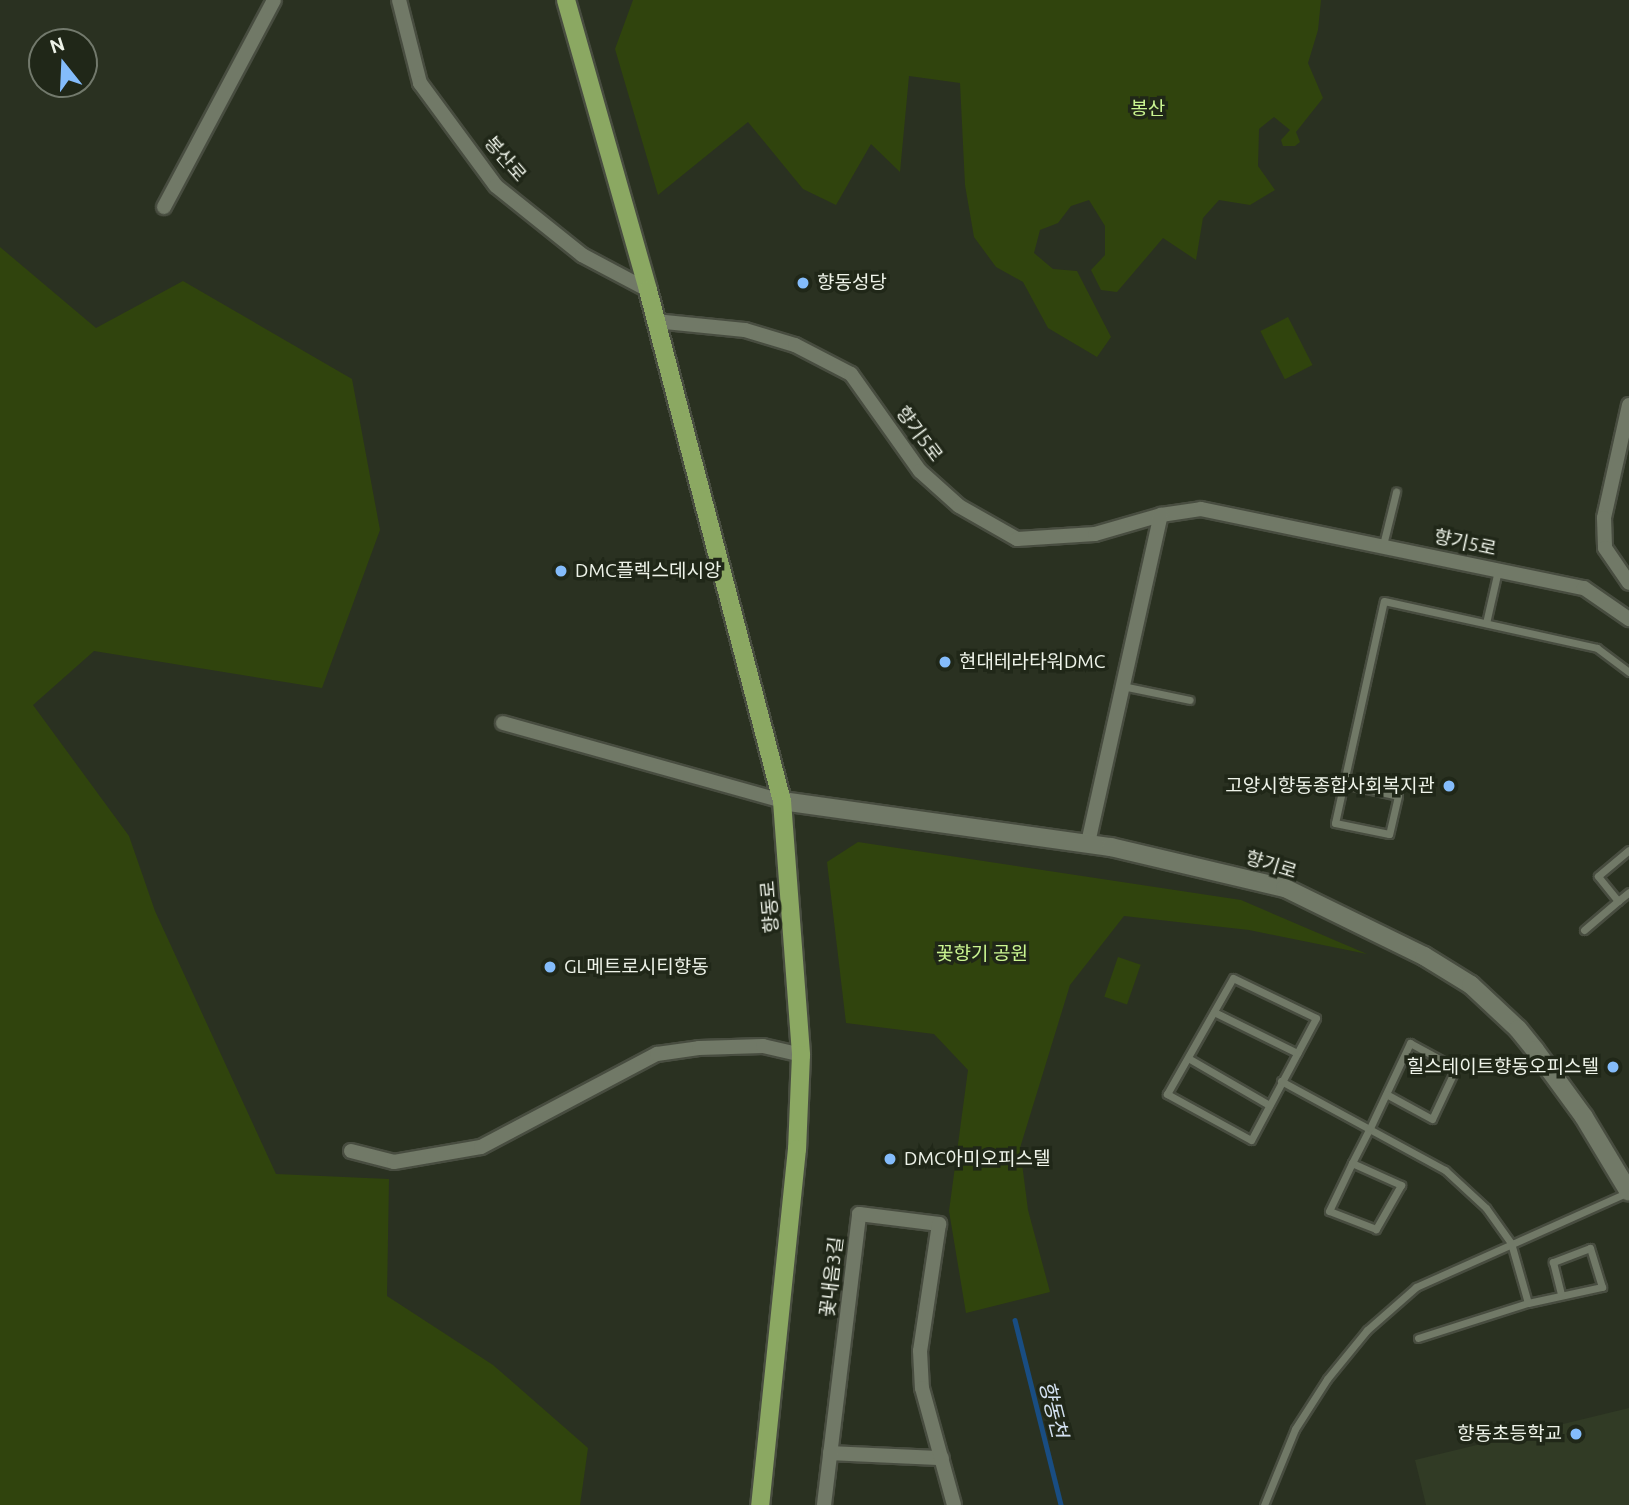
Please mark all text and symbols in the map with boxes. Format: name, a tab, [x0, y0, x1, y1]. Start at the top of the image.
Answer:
north arrow	[28, 28, 98, 98]
text: N	[47, 32, 67, 58]
park label: 봉산	[1131, 98, 1165, 120]
street label: 봉산로	[479, 132, 531, 186]
place label: 향동성당	[817, 272, 887, 294]
marker: 향동성당	[795, 275, 811, 291]
street label: 향기5로	[891, 402, 947, 466]
street label: 향기5로	[1432, 525, 1498, 561]
place label: DMC플렉스데시앙	[575, 560, 721, 582]
marker: DMC플렉스데시앙	[553, 563, 569, 579]
place label: 현대테라타워DMC	[959, 651, 1105, 673]
marker: 현대테라타워DMC	[937, 654, 953, 670]
place label: 고양시향동종합사회복지관	[1225, 775, 1435, 797]
marker: 고양시향동종합사회복지관	[1441, 778, 1457, 794]
street label: 향기로	[1243, 846, 1299, 884]
street label: 향동로	[756, 880, 784, 934]
park label: 꽃향기 공원	[936, 943, 1028, 965]
place label: GL메트로시티향동	[564, 956, 709, 978]
marker: GL메트로시티향동	[542, 959, 558, 975]
place label: 힐스테이트향동오피스텔	[1407, 1056, 1599, 1078]
marker: 힐스테이트향동오피스텔	[1605, 1059, 1621, 1075]
place label: DMC아미오피스텔	[904, 1148, 1050, 1170]
marker: DMC아미오피스텔	[882, 1151, 898, 1167]
street label: 꽃내음3길	[816, 1236, 848, 1318]
water label: 향동천	[1035, 1378, 1073, 1440]
place label: 향동초등학교	[1457, 1423, 1562, 1445]
marker: 향동초등학교	[1568, 1426, 1584, 1442]

